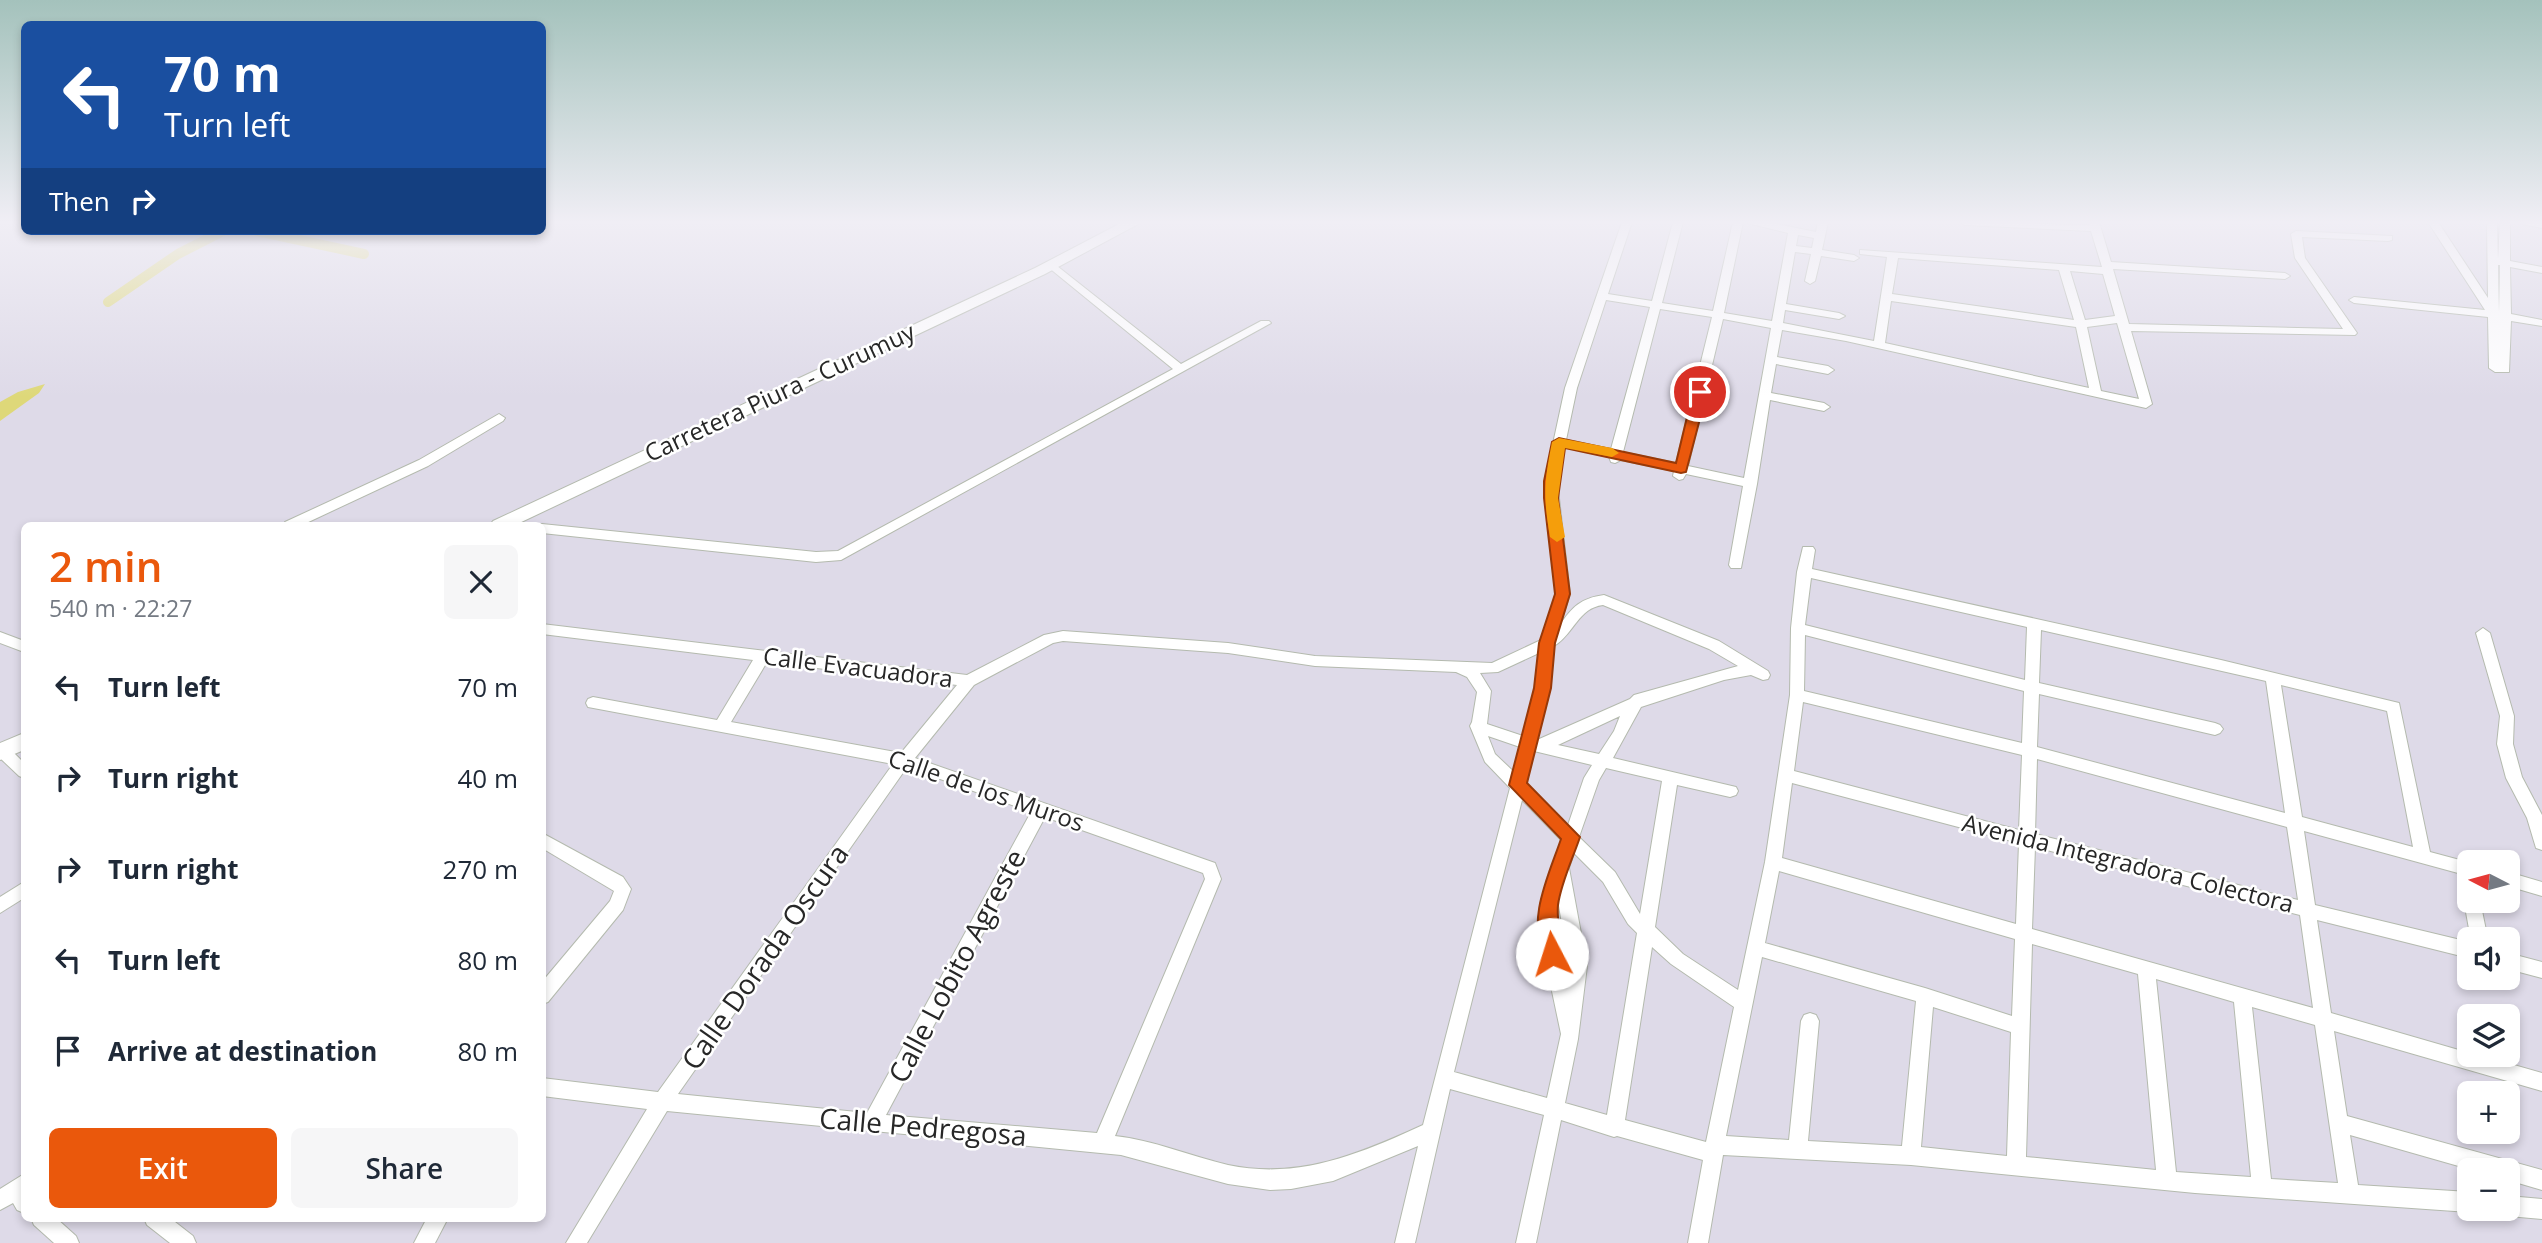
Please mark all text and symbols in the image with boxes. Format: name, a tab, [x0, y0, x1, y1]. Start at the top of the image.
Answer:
text: 70 m	[164, 40, 281, 106]
icon: left	[49, 49, 140, 140]
text: Turn left	[164, 103, 290, 146]
icon: right	[124, 182, 162, 220]
text: Then	[49, 183, 110, 219]
street label: Carretera Piura - Curumuy	[639, 314, 921, 469]
pin	[1670, 362, 1730, 422]
icon: arrive	[1681, 373, 1719, 411]
text: 2 min	[49, 537, 162, 594]
button: close	[444, 545, 518, 619]
text: 540 m · 22:27	[49, 592, 192, 624]
street label: Calle Evacuadora	[762, 639, 955, 695]
icon: left	[49, 668, 87, 706]
text: Turn left	[108, 669, 220, 705]
text: 70 m	[457, 669, 518, 705]
street label: Calle de los Muros	[884, 741, 1089, 839]
icon: right	[49, 759, 87, 797]
text: Turn right	[108, 760, 239, 796]
text: 40 m	[457, 760, 518, 796]
street label: Avenida Integradora Colectora	[1959, 805, 2298, 920]
street label: Calle Dorada Oscura	[672, 836, 856, 1077]
street label: Calle Lobito Agreste	[878, 842, 1034, 1089]
icon: right	[49, 850, 87, 888]
north arrow	[2457, 850, 2520, 914]
map controls	[2457, 850, 2520, 1221]
text: Turn right	[108, 851, 239, 887]
text: 270 m	[443, 851, 518, 887]
position arrow	[1515, 917, 1589, 991]
button: sound	[2457, 927, 2520, 990]
icon: left	[49, 941, 87, 979]
text: Turn left	[108, 942, 220, 978]
text: 80 m	[457, 942, 518, 978]
button: layers	[2457, 1004, 2520, 1067]
icon: arrive	[49, 1032, 87, 1070]
text: Arrive at destination	[108, 1033, 377, 1069]
text: 80 m	[457, 1033, 518, 1069]
button: +	[2457, 1081, 2520, 1144]
street label: Calle Pedregosa	[818, 1098, 1028, 1154]
button: Exit	[49, 1128, 277, 1208]
button: Share	[291, 1128, 518, 1208]
button: −	[2457, 1158, 2520, 1221]

